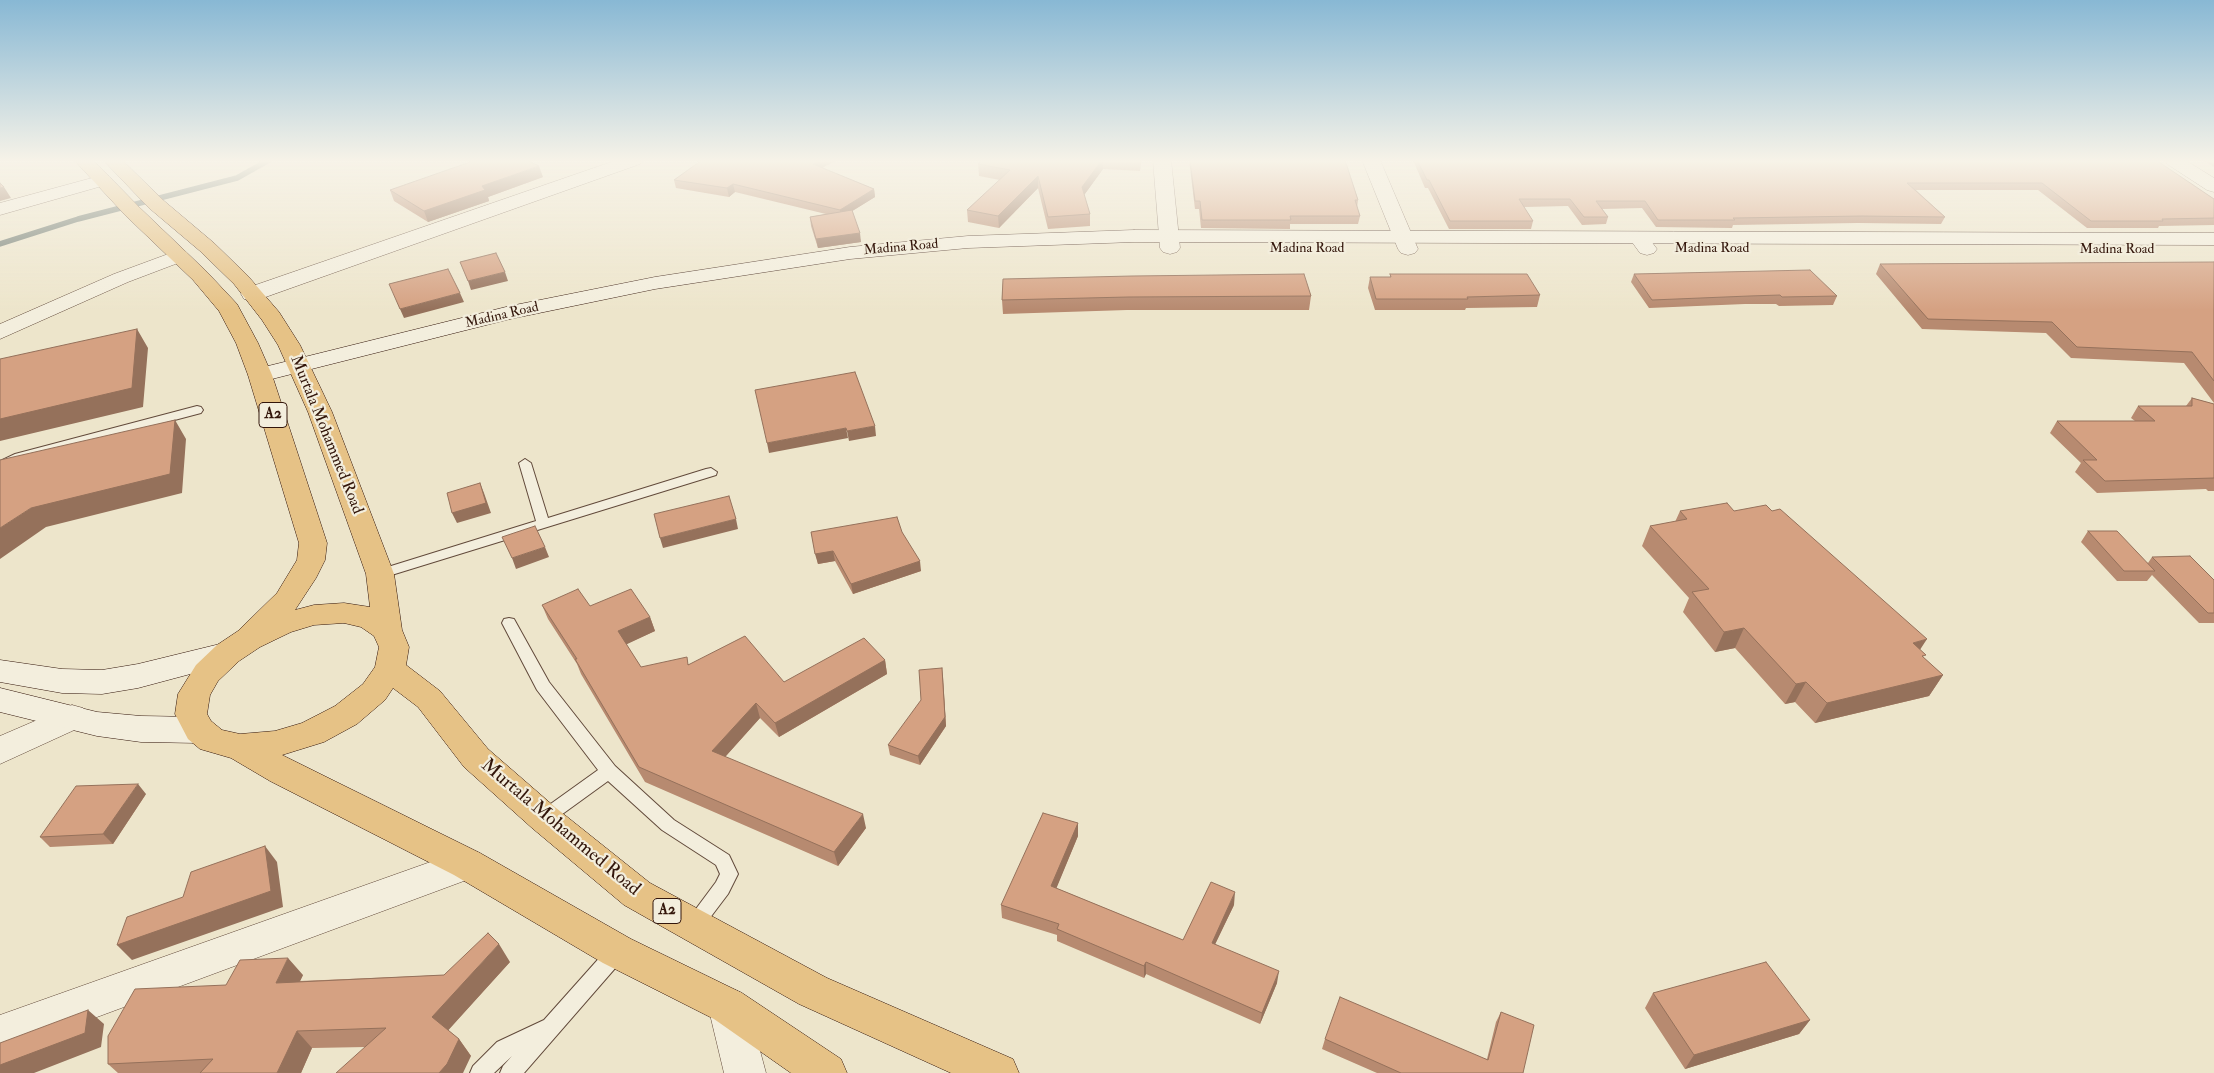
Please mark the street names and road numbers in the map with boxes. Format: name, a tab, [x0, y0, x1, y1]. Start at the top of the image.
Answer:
street label: Madina Road	[863, 236, 939, 260]
street label: Madina Road	[1269, 241, 1345, 257]
street label: Madina Road	[1674, 241, 1750, 257]
street label: Madina Road	[2079, 242, 2155, 258]
street label: Madina Road	[464, 299, 540, 333]
street label: Murtala Mohammed Road	[285, 353, 367, 517]
road number: A2	[259, 402, 287, 428]
street label: Murtala Mohammed Road	[476, 755, 644, 901]
road number: A2	[653, 898, 681, 924]

